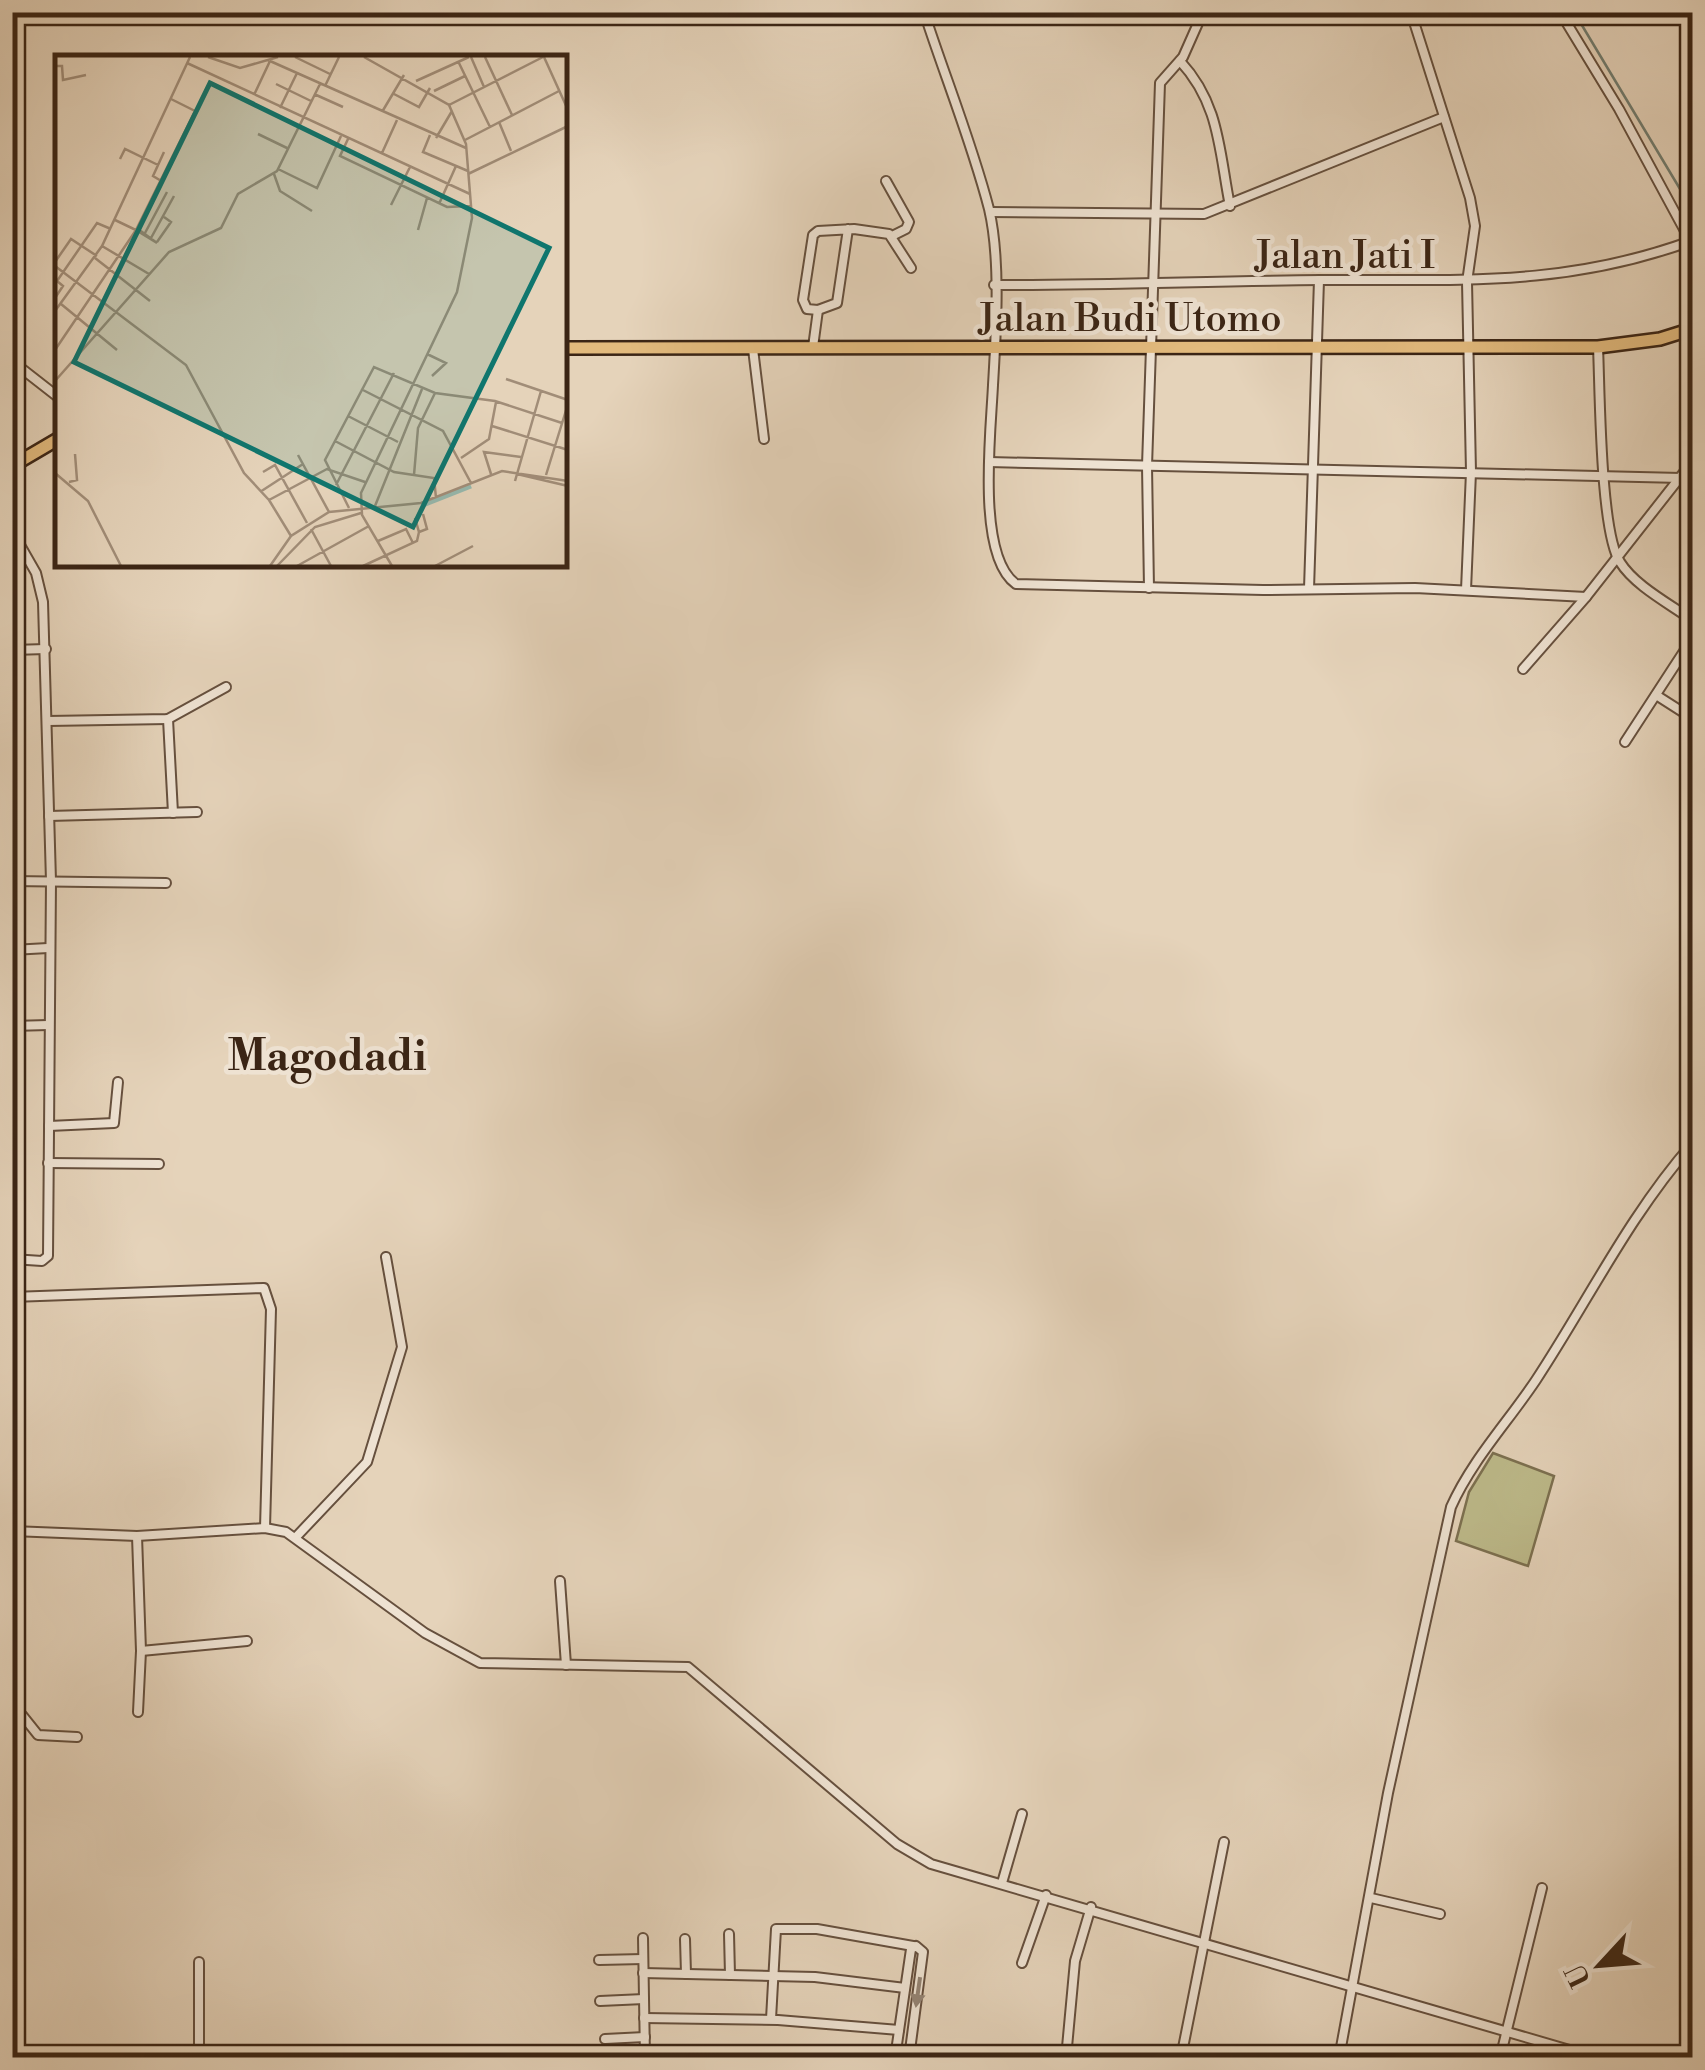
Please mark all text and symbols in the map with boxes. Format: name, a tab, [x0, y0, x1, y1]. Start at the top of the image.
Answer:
inset map	[55, 55, 568, 568]
street label: Jalan Jati I	[1253, 233, 1435, 280]
street label: Jalan Budi Utomo	[976, 296, 1282, 343]
district label: Magodadi	[227, 1031, 427, 1084]
north arrow	[1550, 1915, 1650, 2015]
text: U	[1558, 1958, 1599, 1993]
one-way arrow	[909, 1976, 925, 2008]

